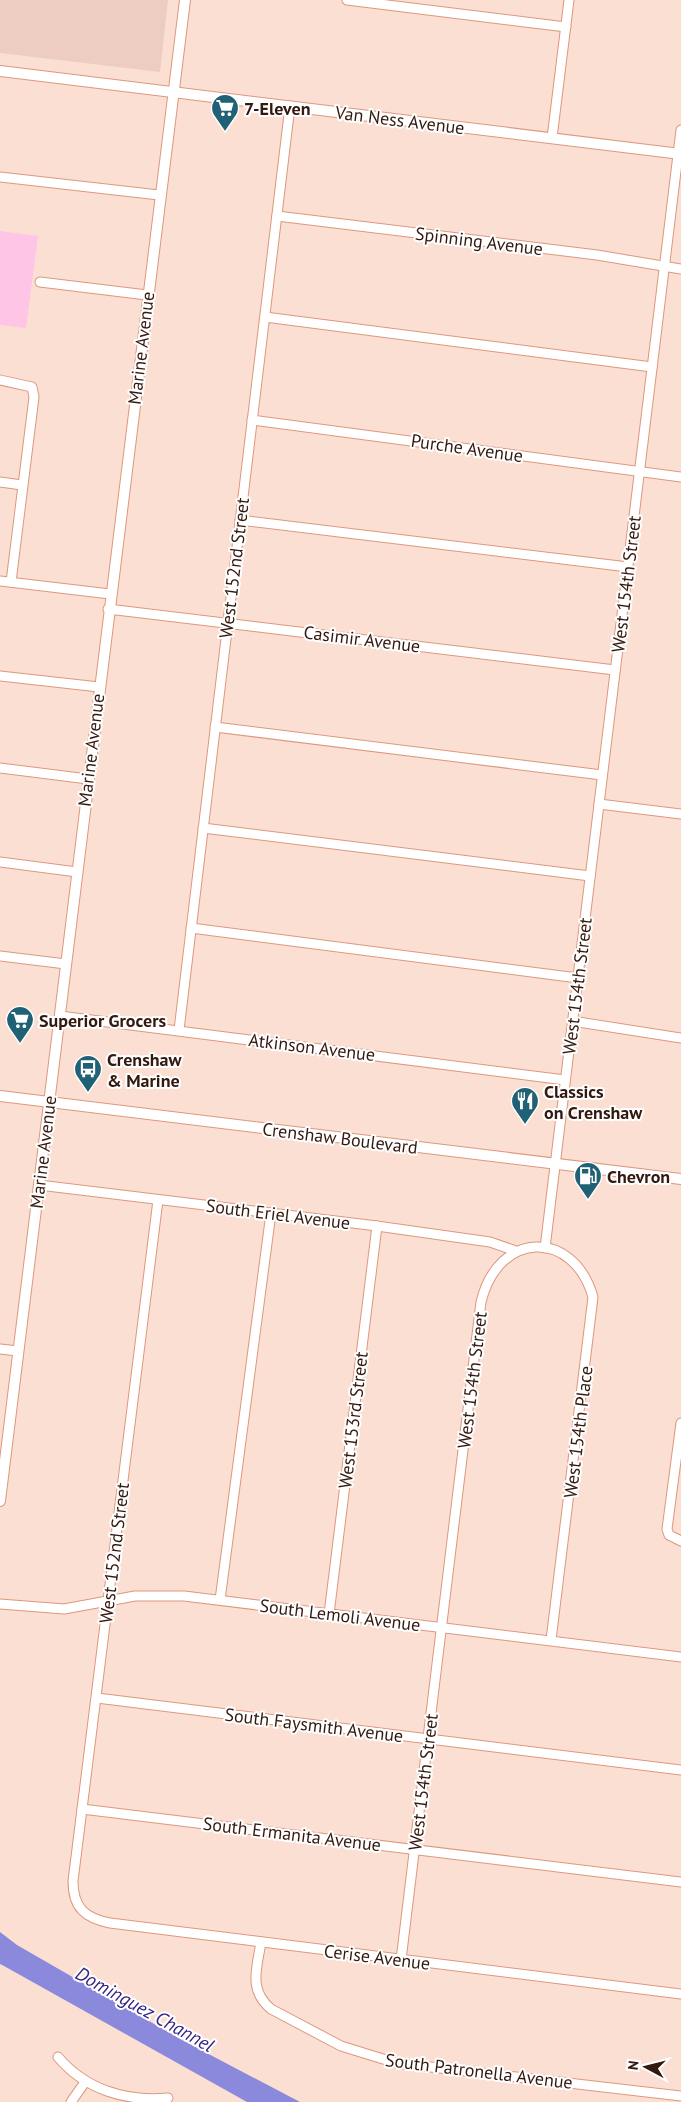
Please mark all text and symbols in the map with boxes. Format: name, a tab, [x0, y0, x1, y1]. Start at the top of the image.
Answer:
supermarket icon: 7-Eleven	[210, 93, 240, 132]
place label: 7-Eleven	[244, 97, 311, 120]
street label: Van Ness Avenue	[333, 101, 466, 139]
street label: Spinning Avenue	[414, 222, 544, 260]
street label: Marine Avenue	[123, 290, 159, 406]
street label: Purche Avenue	[410, 429, 524, 467]
street label: West 152nd Street	[214, 496, 254, 640]
street label: West 154th Street	[606, 514, 646, 654]
street label: Casimir Avenue	[302, 620, 422, 658]
street label: Marine Avenue	[73, 692, 109, 808]
street label: West 154th Street	[557, 916, 597, 1056]
supermarket icon: Superior Grocers	[5, 1005, 35, 1044]
place label: Superior Grocers	[39, 1009, 166, 1032]
street label: Atkinson Avenue	[247, 1028, 377, 1066]
place label: Crenshaw & Marine	[107, 1048, 182, 1092]
bus stop icon: Crenshaw & Marine	[73, 1054, 103, 1093]
place label: Classics on Crenshaw	[544, 1080, 643, 1124]
restaurant icon: Classics on Crenshaw	[510, 1086, 540, 1125]
street label: Marine Avenue	[25, 1094, 61, 1210]
street label: Crenshaw Boulevard	[261, 1117, 419, 1159]
fuel station icon: Chevron	[573, 1161, 603, 1200]
place label: Chevron	[607, 1165, 670, 1188]
street label: South Eriel Avenue	[205, 1194, 351, 1234]
street label: West 154th Street	[452, 1310, 492, 1450]
street label: West 153rd Street	[333, 1350, 373, 1490]
street label: West 154th Place	[558, 1365, 598, 1499]
street label: West 152nd Street	[94, 1481, 134, 1625]
street label: South Lemoli Avenue	[258, 1594, 422, 1636]
street label: South Faysmith Avenue	[223, 1703, 405, 1747]
street label: West 154th Street	[403, 1712, 443, 1852]
street label: South Ermanita Avenue	[202, 1812, 382, 1856]
street label: Cerise Avenue	[323, 1939, 431, 1975]
water label: Dominguez Channel	[71, 1961, 219, 2057]
north arrow	[621, 2042, 671, 2092]
street label: South Patronella Avenue	[384, 2048, 574, 2094]
text: N	[624, 2060, 643, 2071]

